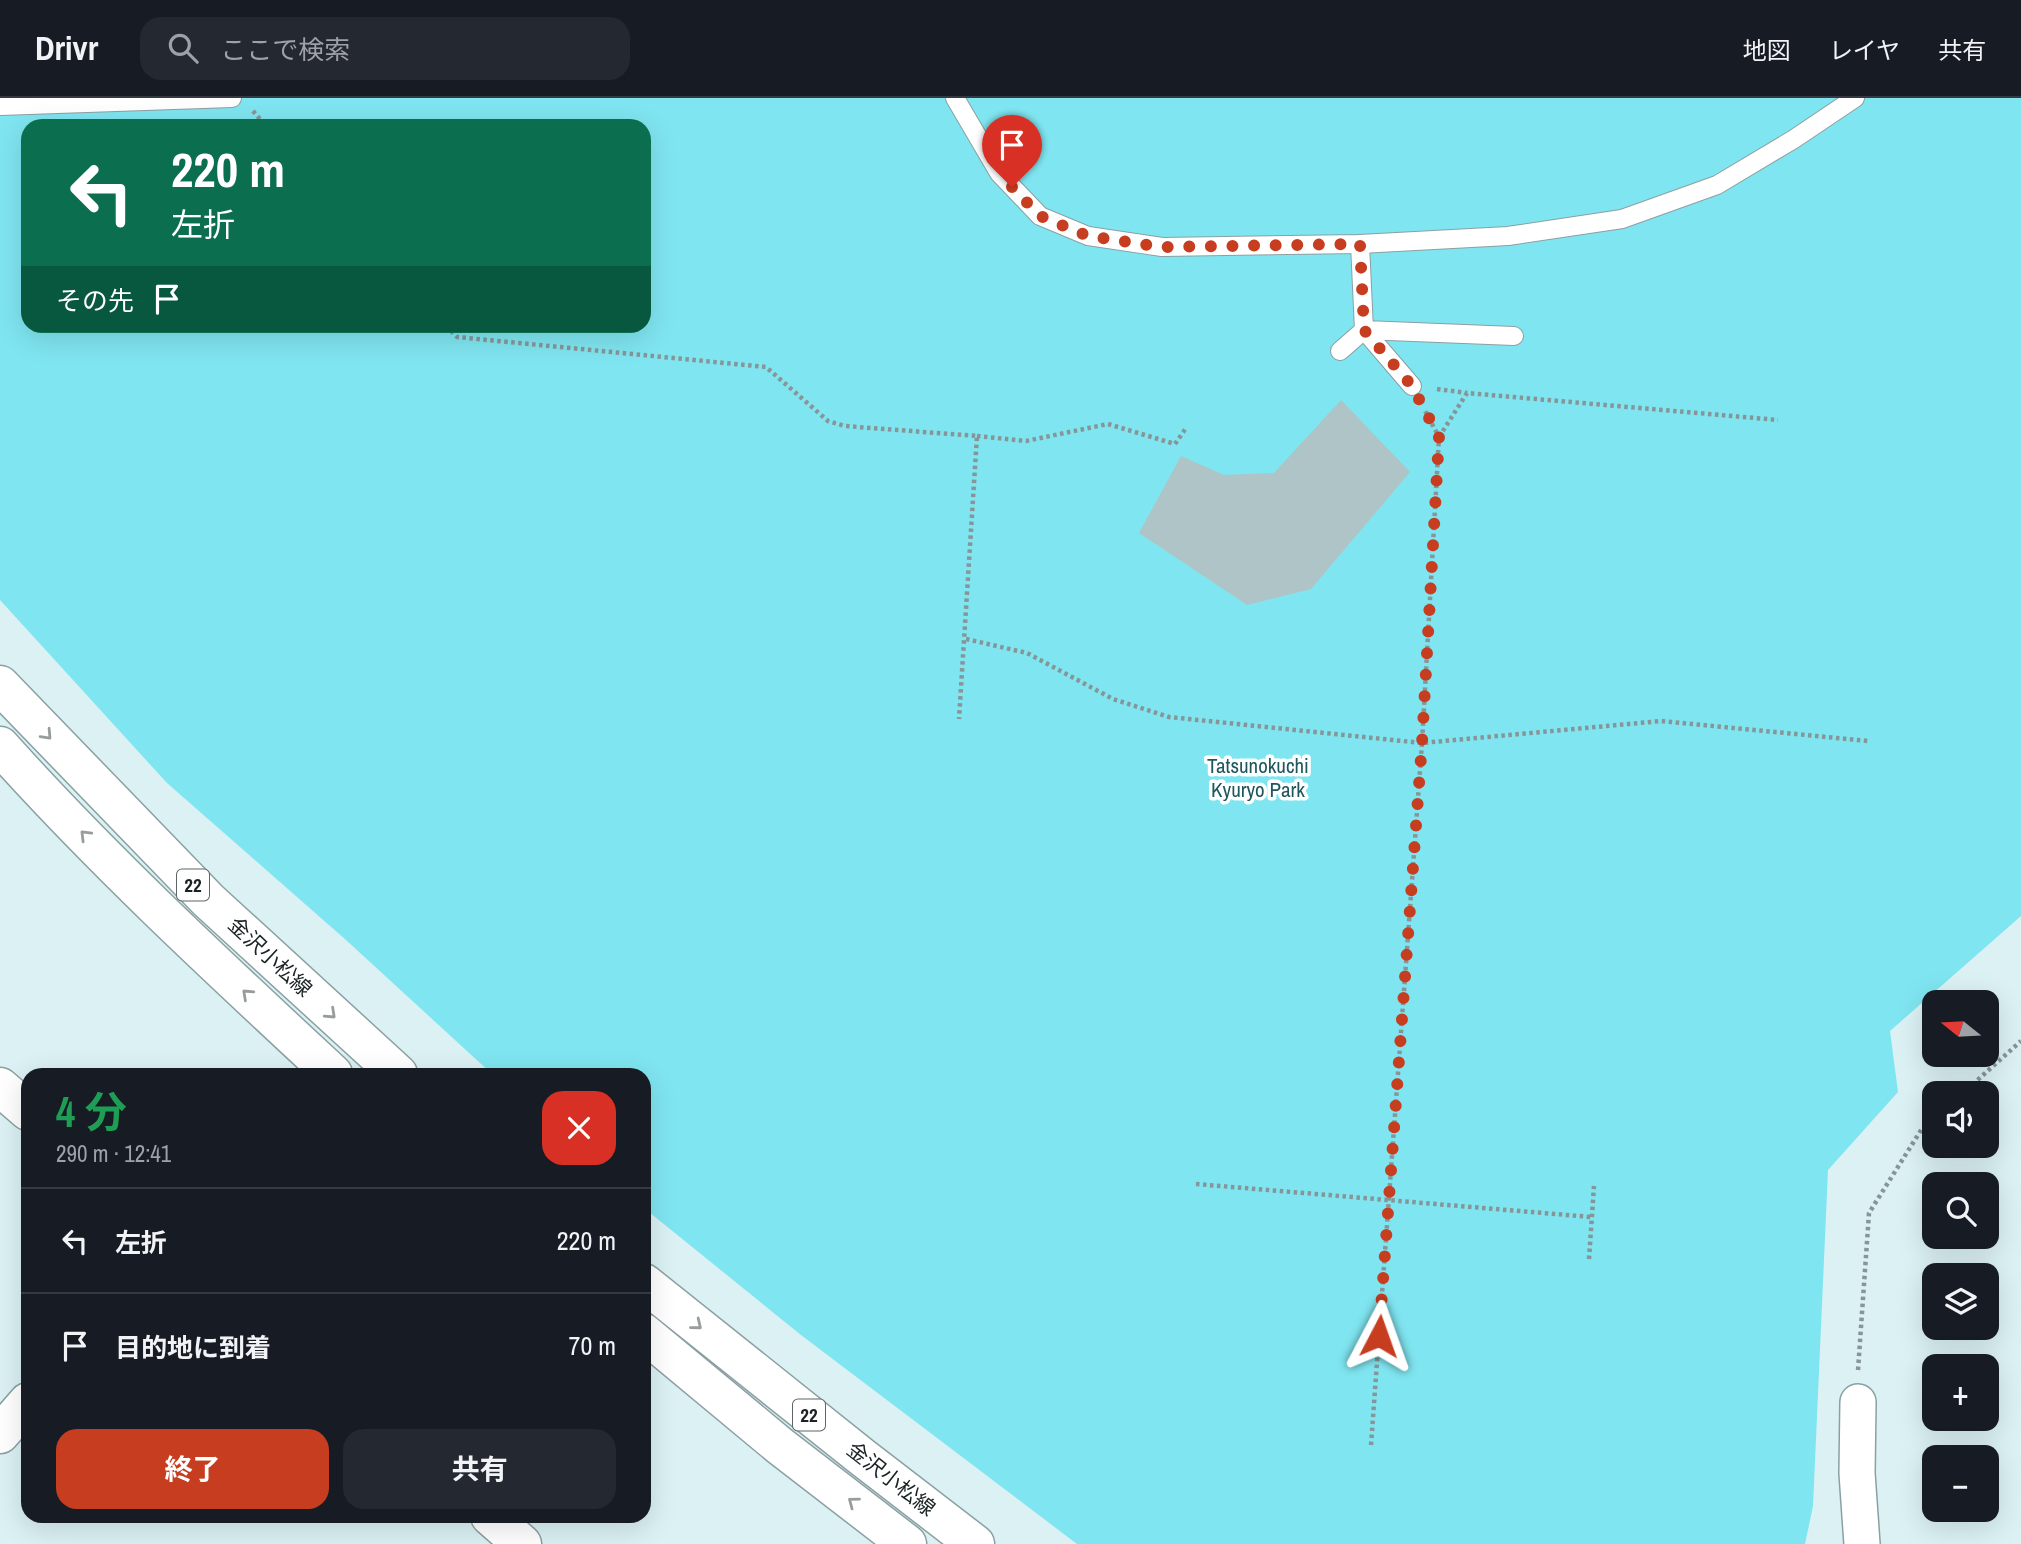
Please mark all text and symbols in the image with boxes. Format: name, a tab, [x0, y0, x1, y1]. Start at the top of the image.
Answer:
search box	[140, 17, 630, 80]
text: Drivr	[35, 26, 98, 70]
icon: search	[164, 29, 202, 67]
text: ここで検索	[220, 32, 350, 67]
text: 地図	[1743, 34, 1791, 66]
text: レイヤ	[1829, 34, 1900, 66]
text: 共有	[1938, 34, 1986, 66]
pin	[982, 115, 1042, 187]
icon: arrive	[993, 126, 1031, 164]
text: 220 m	[171, 136, 285, 202]
icon: left	[56, 147, 147, 238]
text: 左折	[171, 203, 235, 246]
icon: arrive	[148, 280, 186, 318]
text: その先	[56, 283, 134, 318]
one-way arrow	[38, 727, 51, 740]
park label: Tatsunokuchi Kyuryo Park	[1207, 751, 1309, 804]
one-way arrow	[80, 830, 93, 843]
road number: 22	[177, 870, 209, 900]
street label: 金沢小松線	[222, 910, 319, 1003]
one-way arrow	[242, 990, 255, 1003]
north arrow	[1922, 990, 1998, 1068]
map controls	[1922, 990, 1999, 1522]
one-way arrow	[323, 1006, 336, 1018]
button: sound	[1922, 1081, 1999, 1158]
text: 4 分	[56, 1084, 127, 1140]
button: close	[542, 1091, 616, 1165]
text: 290 m · 12:41	[56, 1138, 171, 1169]
button: search	[1922, 1172, 1999, 1249]
icon: left	[56, 1222, 94, 1260]
text: 220 m	[557, 1223, 616, 1258]
text: 左折	[115, 1225, 167, 1260]
button: layers	[1922, 1263, 1999, 1340]
position arrow	[1342, 1299, 1416, 1373]
one-way arrow	[690, 1317, 702, 1330]
icon: arrive	[56, 1327, 94, 1365]
text: 70 m	[569, 1328, 616, 1363]
text: 目的地に到着	[115, 1330, 271, 1365]
button: +	[1922, 1354, 1999, 1431]
road number: 22	[793, 1400, 825, 1430]
button: 終了	[56, 1429, 329, 1509]
button: 共有	[343, 1429, 616, 1509]
street label: 金沢小松線	[841, 1435, 942, 1522]
button: −	[1922, 1445, 1999, 1522]
one-way arrow	[849, 1498, 861, 1511]

